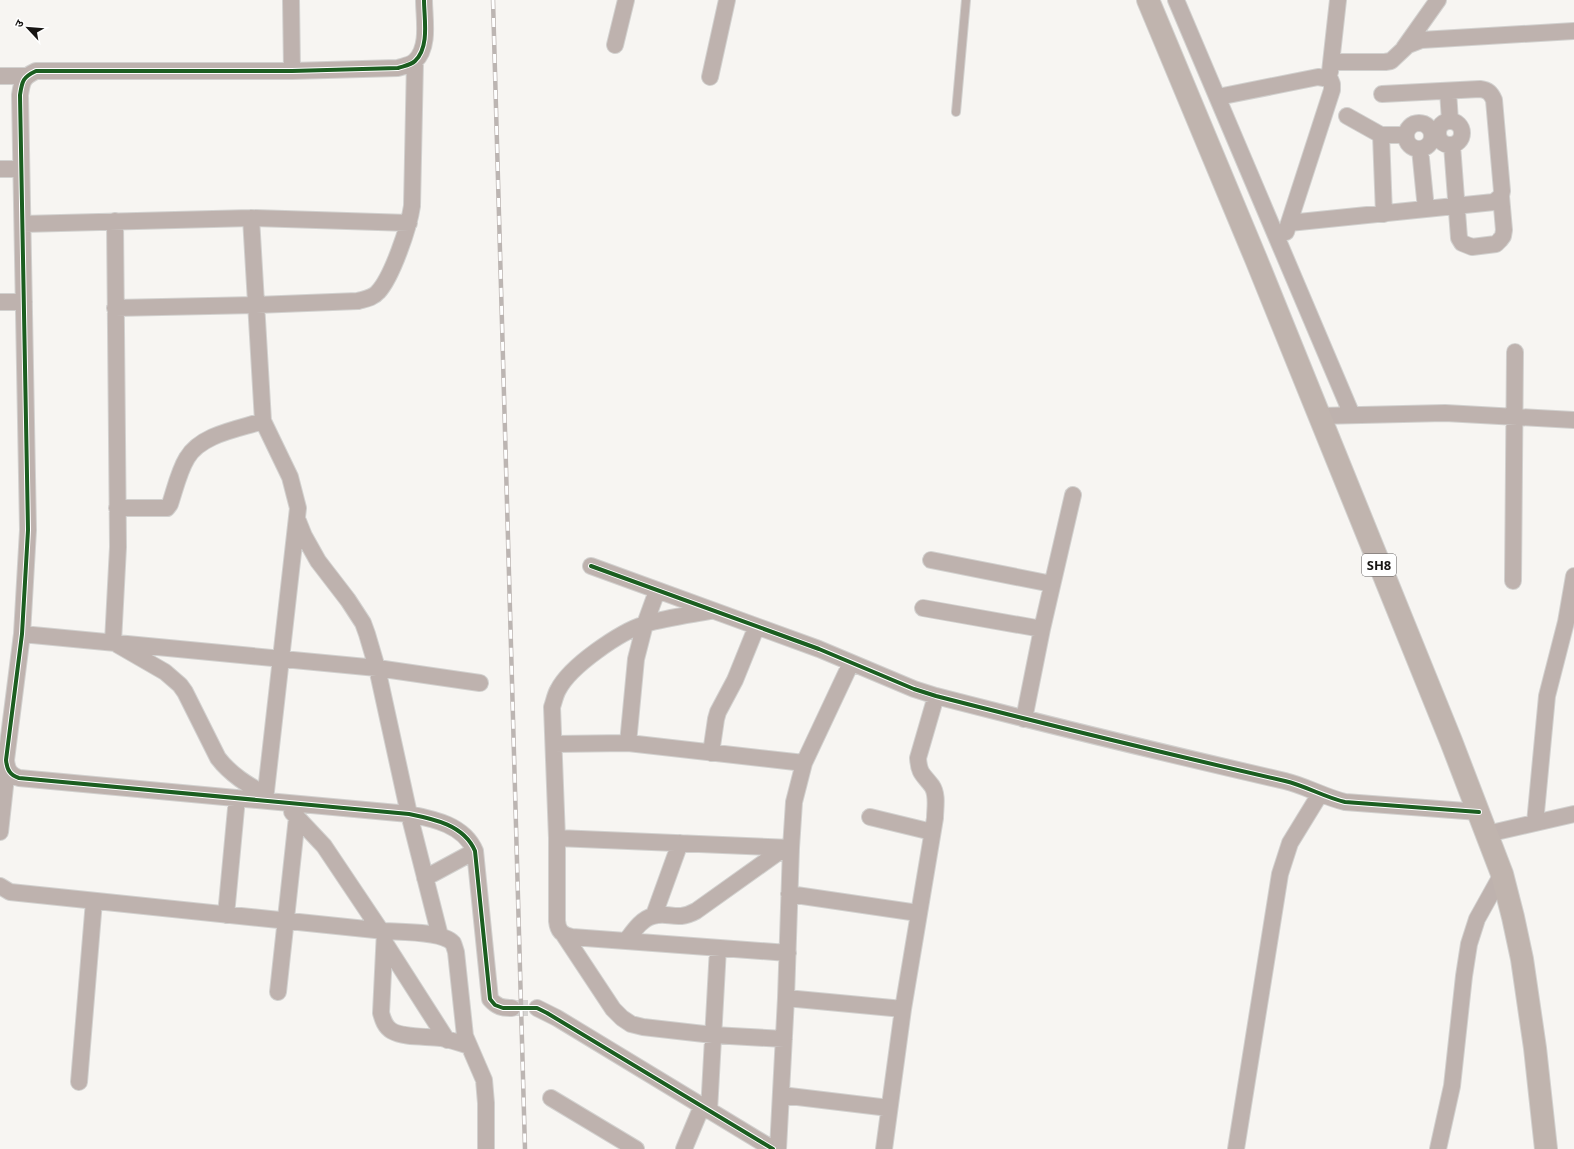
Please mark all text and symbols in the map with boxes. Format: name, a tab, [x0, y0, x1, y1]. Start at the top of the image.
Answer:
north arrow	[8, 8, 48, 48]
text: उ	[10, 17, 27, 30]
road number: SH8	[1362, 554, 1396, 576]

